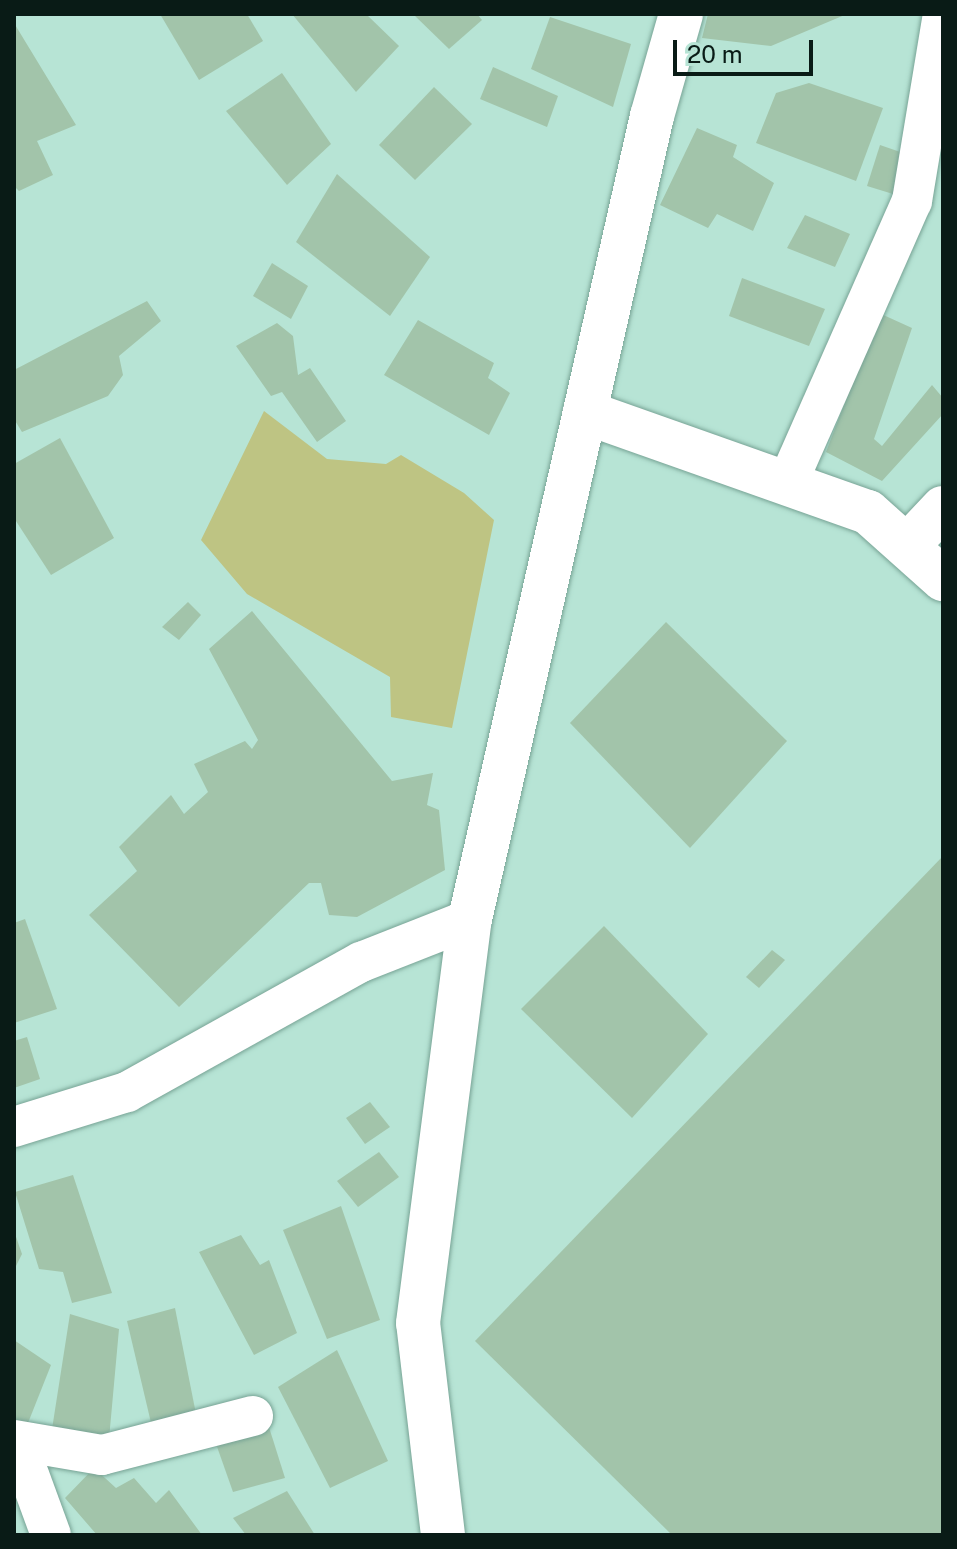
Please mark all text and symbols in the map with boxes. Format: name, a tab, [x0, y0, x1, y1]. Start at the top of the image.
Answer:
scale bar	[677, 24, 817, 74]
text: 20 m	[687, 40, 743, 68]

